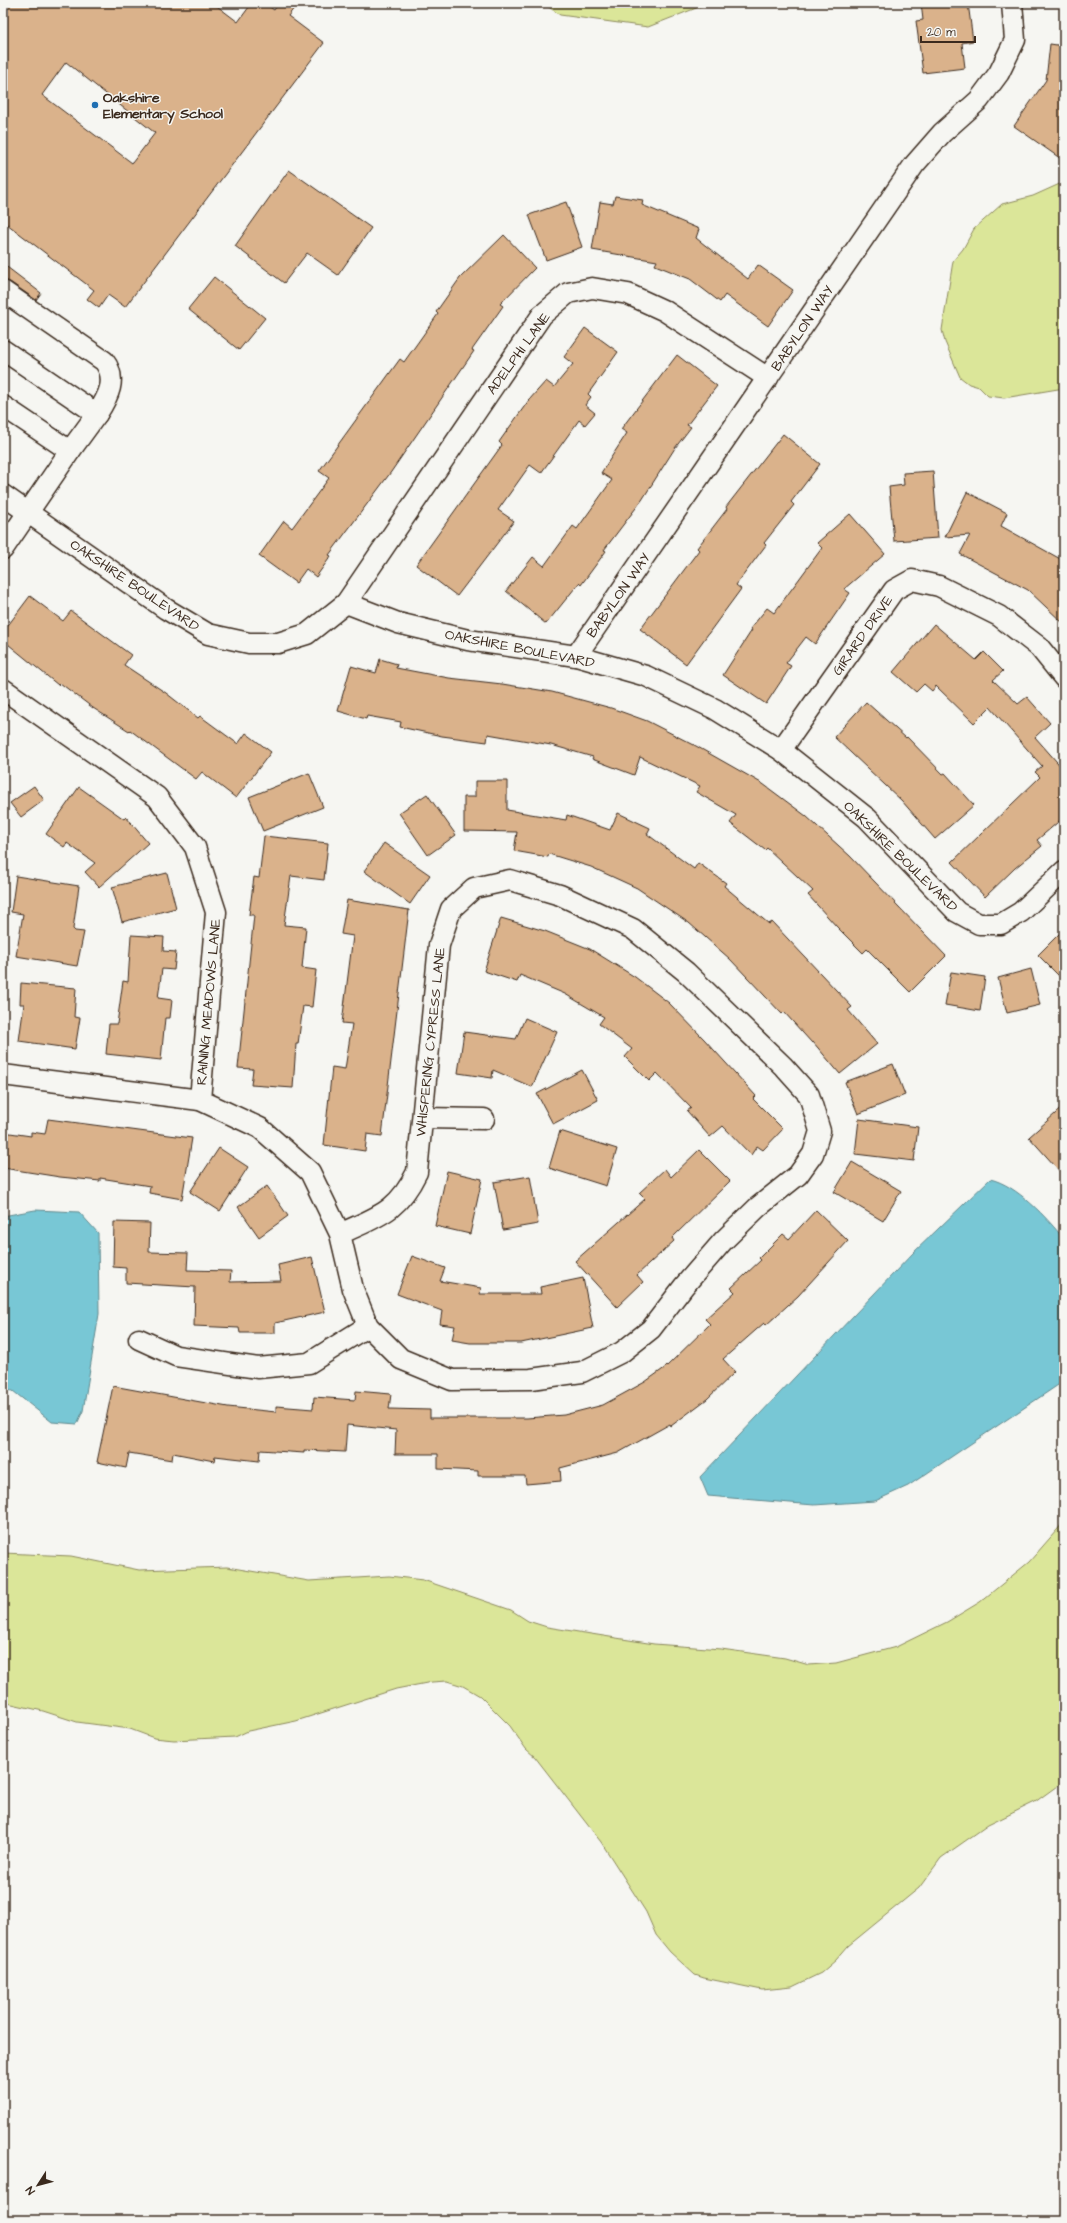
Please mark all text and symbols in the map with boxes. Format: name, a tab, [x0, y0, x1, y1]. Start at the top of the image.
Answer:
scale bar	[921, 18, 975, 44]
text: 20 m	[927, 24, 956, 41]
place label: Oakshire Elementary School	[103, 88, 224, 124]
marker: Oakshire Elementary School	[90, 100, 100, 110]
street label: BABYLON WAY	[767, 281, 839, 375]
street label: ADELPHI LANE	[482, 308, 556, 399]
street label: OAKSHIRE BOULEVARD	[66, 535, 203, 637]
street label: BABYLON WAY	[582, 549, 656, 642]
street label: GIRARD DRIVE	[828, 591, 898, 680]
street label: OAKSHIRE BOULEVARD	[443, 625, 596, 673]
street label: OAKSHIRE BOULEVARD	[839, 797, 962, 917]
street label: RAINING MEADOWS LANE	[192, 917, 226, 1086]
street label: WHISPERING CYPRESS LANE	[411, 946, 451, 1138]
north arrow	[18, 2165, 58, 2205]
text: N	[22, 2183, 38, 2198]

